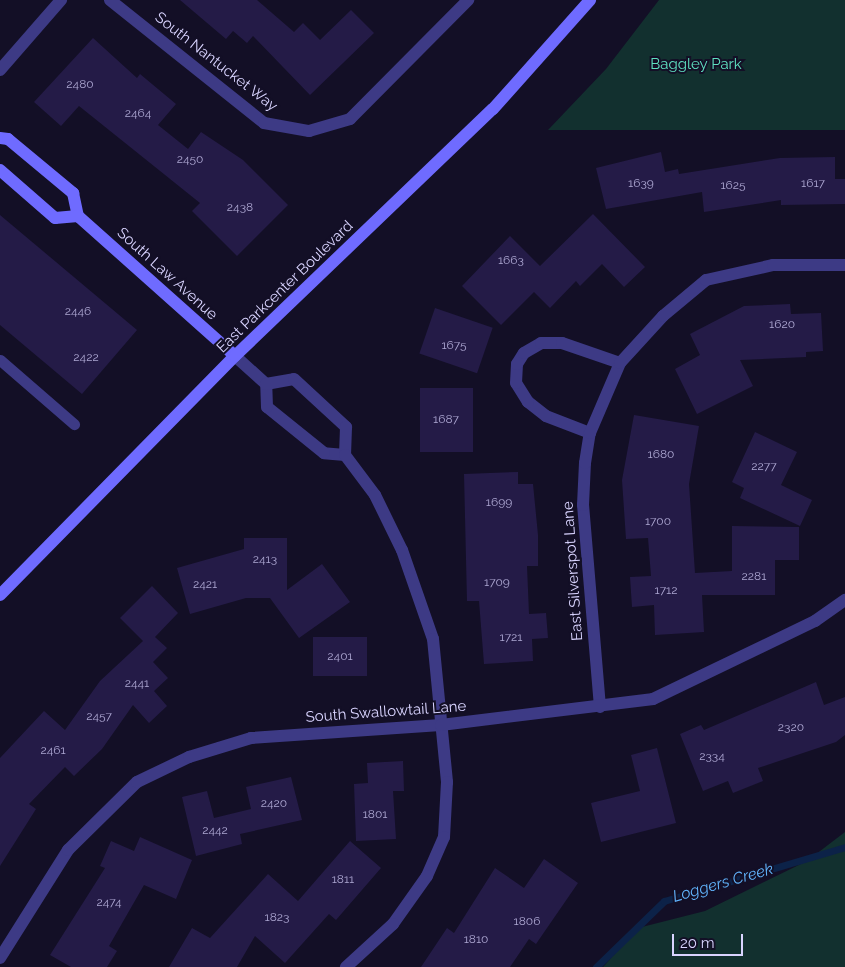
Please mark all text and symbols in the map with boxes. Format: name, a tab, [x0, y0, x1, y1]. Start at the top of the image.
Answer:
street label: South Nantucket Way	[151, 8, 281, 116]
park label: Baggley Park	[650, 56, 742, 74]
house number: 2480	[66, 78, 94, 92]
house number: 2464	[125, 107, 151, 121]
house number: 2450	[177, 153, 203, 167]
house number: 1639	[628, 177, 654, 191]
house number: 1617	[801, 177, 825, 191]
house number: 1625	[720, 179, 746, 193]
house number: 2438	[227, 201, 253, 215]
street label: East Parkcenter Boulevard	[213, 217, 357, 357]
street label: South Law Avenue	[113, 224, 221, 324]
house number: 1663	[498, 254, 524, 268]
house number: 2446	[65, 305, 91, 319]
house number: 1620	[769, 318, 795, 332]
house number: 1675	[441, 339, 467, 353]
house number: 2422	[73, 351, 99, 365]
house number: 1687	[433, 413, 459, 427]
house number: 1680	[648, 448, 674, 462]
house number: 2277	[751, 460, 777, 474]
house number: 1699	[486, 496, 512, 510]
street label: East Silverspot Lane	[559, 501, 587, 641]
house number: 1700	[645, 515, 671, 529]
house number: 2413	[253, 553, 277, 567]
house number: 2281	[742, 570, 766, 584]
house number: 1709	[484, 576, 510, 590]
house number: 2421	[193, 578, 217, 592]
house number: 1712	[655, 584, 677, 598]
house number: 1721	[500, 631, 522, 645]
house number: 2401	[327, 650, 353, 664]
house number: 2441	[125, 677, 149, 691]
street label: South Swallowtail Lane	[305, 697, 467, 727]
house number: 2457	[86, 710, 112, 724]
house number: 2320	[778, 721, 804, 735]
house number: 2461	[40, 744, 66, 758]
house number: 2334	[699, 750, 725, 764]
house number: 2420	[261, 797, 287, 811]
house number: 1801	[363, 808, 387, 822]
house number: 2442	[202, 824, 228, 838]
water label: Loggers Creek	[671, 859, 775, 907]
house number: 1811	[332, 873, 354, 887]
house number: 2474	[96, 896, 122, 910]
house number: 1823	[265, 911, 289, 925]
house number: 1806	[514, 915, 540, 929]
scale bar	[675, 924, 746, 956]
house number: 1810	[464, 933, 488, 947]
text: 20 m	[680, 934, 715, 952]

